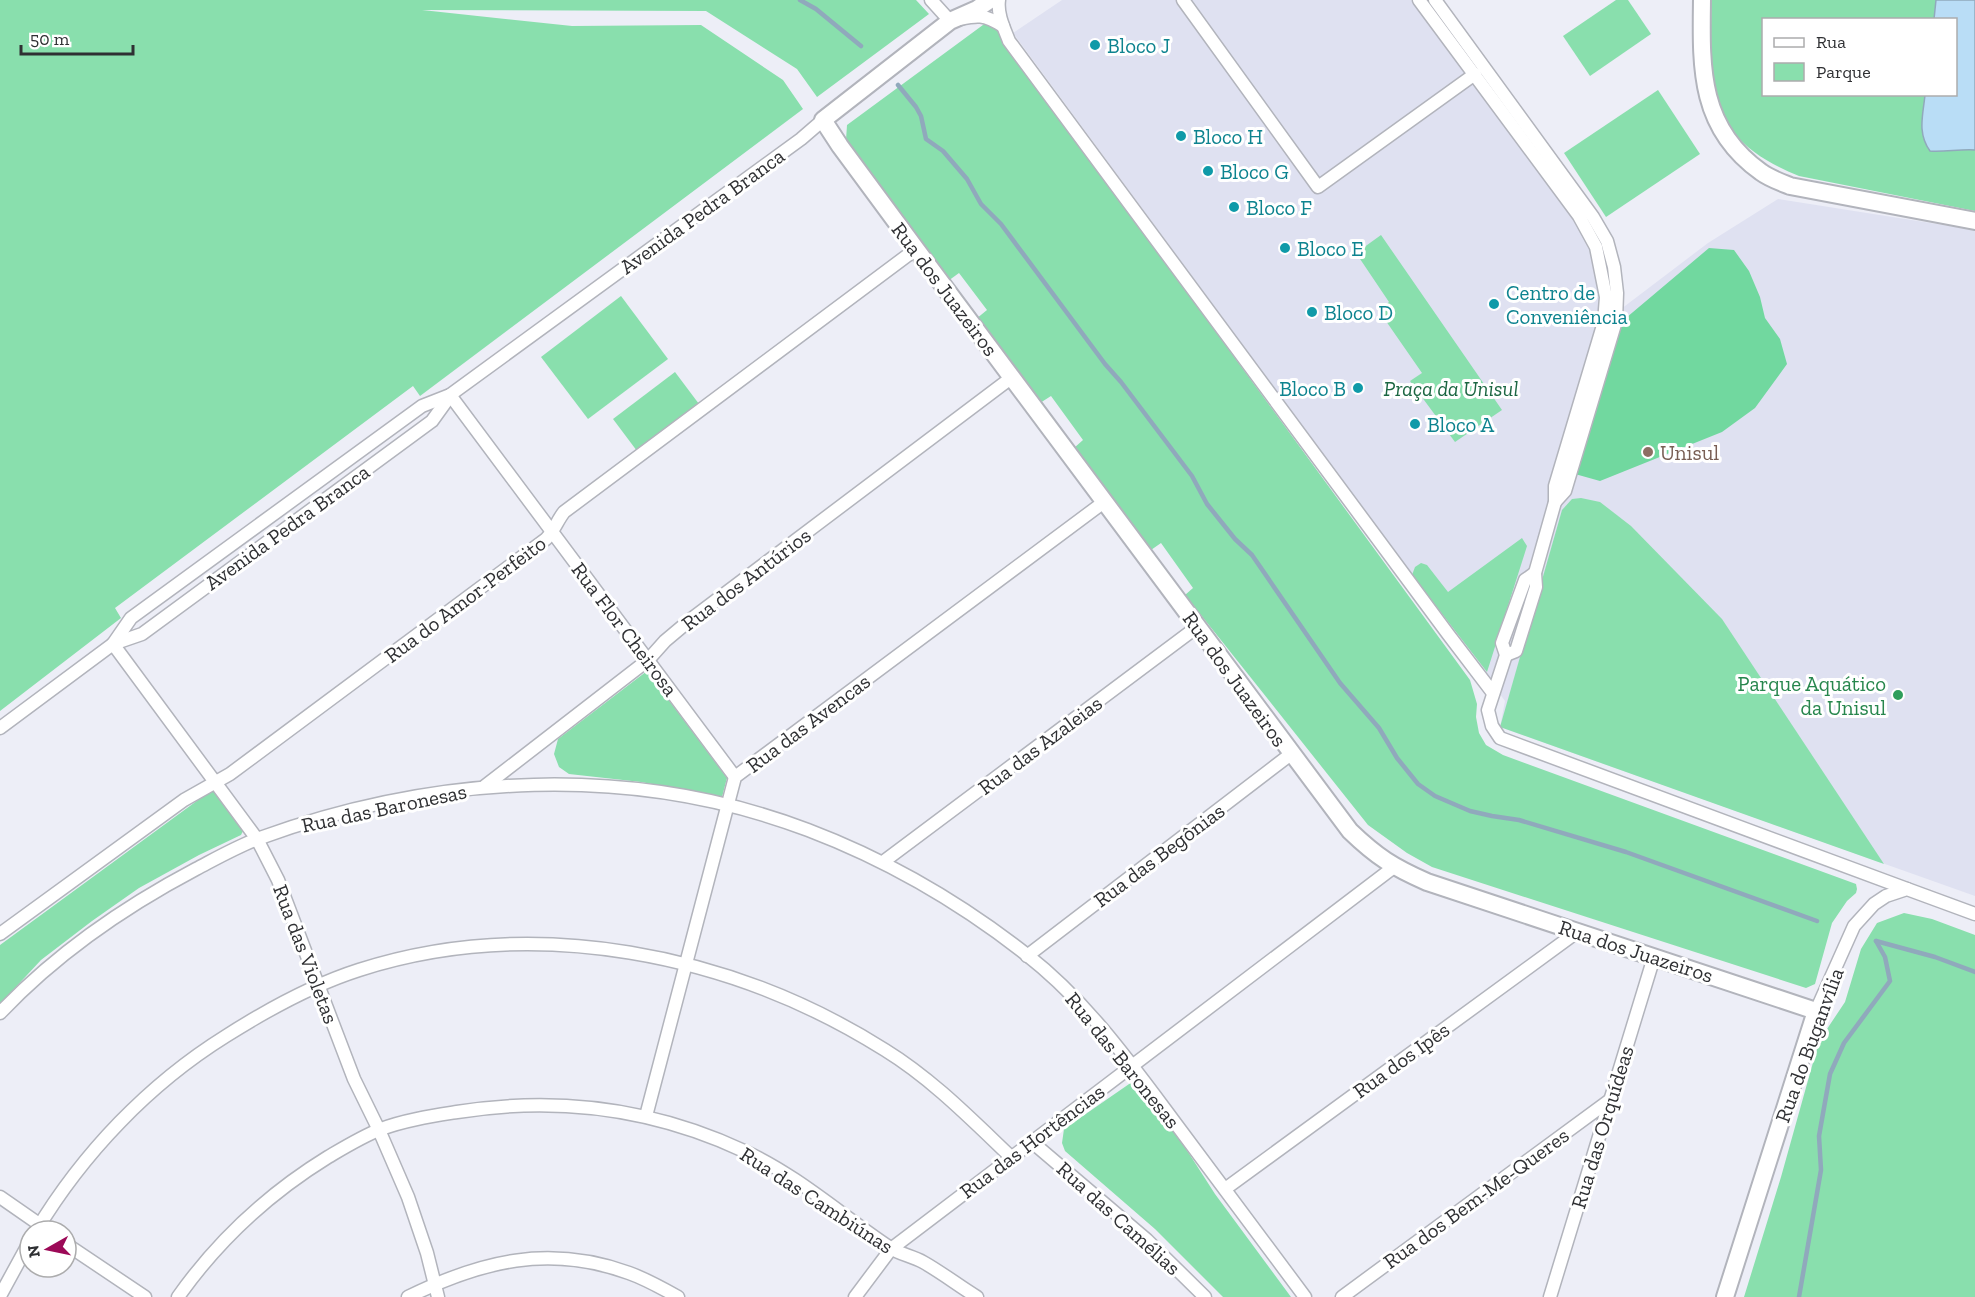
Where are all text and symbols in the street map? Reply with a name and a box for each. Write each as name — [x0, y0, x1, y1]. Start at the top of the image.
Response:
scale bar — [21, 18, 134, 56]
legend — [1762, 18, 1957, 96]
text: 50 m — [30, 28, 70, 50]
text: Rua — [1816, 31, 1846, 53]
place label: Bloco J — [1107, 33, 1170, 58]
marker: Bloco J — [1088, 38, 1102, 52]
text: Parque — [1816, 61, 1871, 83]
place label: Bloco H — [1193, 124, 1263, 149]
marker: Bloco H — [1174, 129, 1188, 143]
street label: Avenida Pedra Branca — [615, 143, 789, 279]
place label: Bloco G — [1220, 159, 1289, 184]
marker: Bloco G — [1201, 164, 1215, 178]
place label: Bloco F — [1246, 195, 1312, 220]
marker: Bloco F — [1227, 200, 1241, 214]
street label: Rua dos Juazeiros — [887, 217, 1003, 361]
place label: Bloco E — [1297, 236, 1364, 261]
marker: Bloco E — [1278, 241, 1292, 255]
place label: Centro de Conveniência — [1506, 280, 1628, 329]
marker: Centro de Conveniência — [1487, 297, 1501, 311]
place label: Bloco D — [1324, 300, 1393, 325]
marker: Bloco D — [1305, 305, 1319, 319]
place label: Bloco B — [1279, 376, 1346, 401]
park label: Praça da Unisul — [1383, 376, 1519, 401]
marker: Bloco B — [1351, 381, 1365, 395]
place label: Bloco A — [1427, 412, 1495, 437]
marker: Bloco A — [1408, 417, 1422, 431]
place label: Unisul — [1660, 440, 1719, 465]
marker: Unisul — [1641, 445, 1655, 459]
street label: Avenida Pedra Branca — [200, 459, 374, 595]
street label: Rua dos Antúrios — [677, 522, 815, 636]
street label: Rua do Amor-Perfeito — [379, 530, 551, 668]
street label: Rua Flor Cheirosa — [567, 557, 683, 701]
street label: Rua dos Juazeiros — [1178, 607, 1292, 751]
street label: Rua das Avencas — [741, 668, 875, 778]
place label: Parque Aquático da Unisul — [1737, 671, 1886, 720]
marker: Parque Aquático da Unisul — [1891, 688, 1905, 702]
street label: Rua das Azaleias — [973, 690, 1107, 800]
street label: Rua das Baronesas — [299, 778, 469, 838]
street label: Rua das Begônias — [1089, 798, 1229, 912]
street label: Rua das Violetas — [268, 881, 344, 1027]
street label: Rua dos Juazeiros — [1556, 914, 1716, 988]
street label: Rua do Buganvília — [1769, 964, 1849, 1126]
street label: Rua das Baronesas — [1060, 987, 1186, 1133]
street label: Rua dos Ipês — [1348, 1017, 1454, 1103]
street label: Rua das Orquídeas — [1565, 1043, 1639, 1211]
street label: Rua das Hortências — [955, 1078, 1109, 1204]
street label: Rua dos Bem-Me-Queres — [1378, 1122, 1574, 1274]
street label: Rua das Cambiúnas — [736, 1141, 898, 1259]
street label: Rua das Camélias — [1052, 1156, 1186, 1280]
north arrow — [18, 1219, 78, 1279]
text: N — [23, 1244, 44, 1259]

